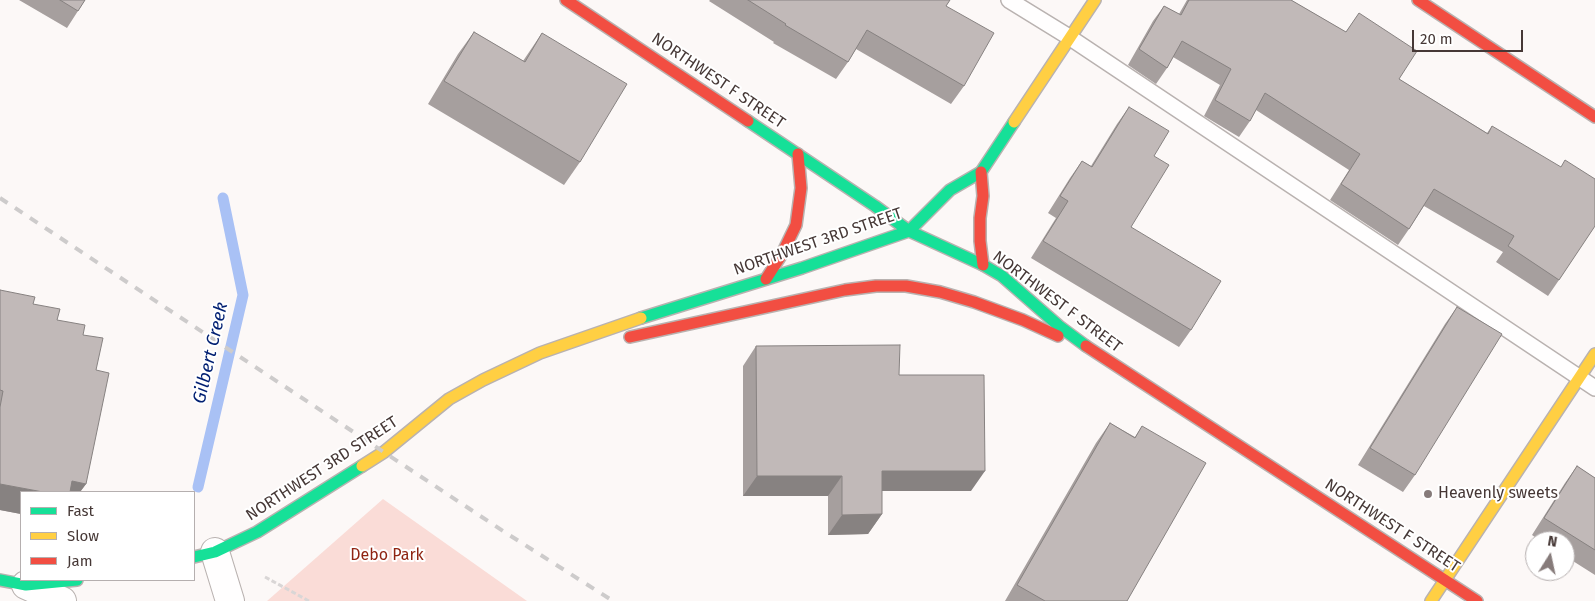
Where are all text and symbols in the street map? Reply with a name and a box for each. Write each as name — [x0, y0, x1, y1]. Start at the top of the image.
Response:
scale bar — [1415, 20, 1526, 52]
street label: NORTHWEST F STREET — [648, 29, 788, 133]
text: 20 m — [1420, 30, 1453, 48]
street label: NORTHWEST 3RD STREET — [731, 204, 905, 280]
street label: NORTHWEST F STREET — [989, 247, 1125, 357]
water label: Gilbert Creek — [189, 300, 233, 406]
street label: NORTHWEST 3RD STREET — [243, 413, 401, 525]
street label: NORTHWEST F STREET — [1321, 475, 1463, 577]
place label: Heavenly sweets — [1438, 484, 1558, 504]
marker: Heavenly sweets — [1422, 488, 1434, 500]
legend — [20, 491, 195, 581]
text: Fast — [67, 502, 94, 520]
text: Slow — [67, 527, 99, 545]
north arrow — [1525, 531, 1575, 581]
text: N — [1546, 533, 1559, 551]
park label: Debo Park — [350, 546, 424, 566]
text: Jam — [67, 552, 93, 570]

